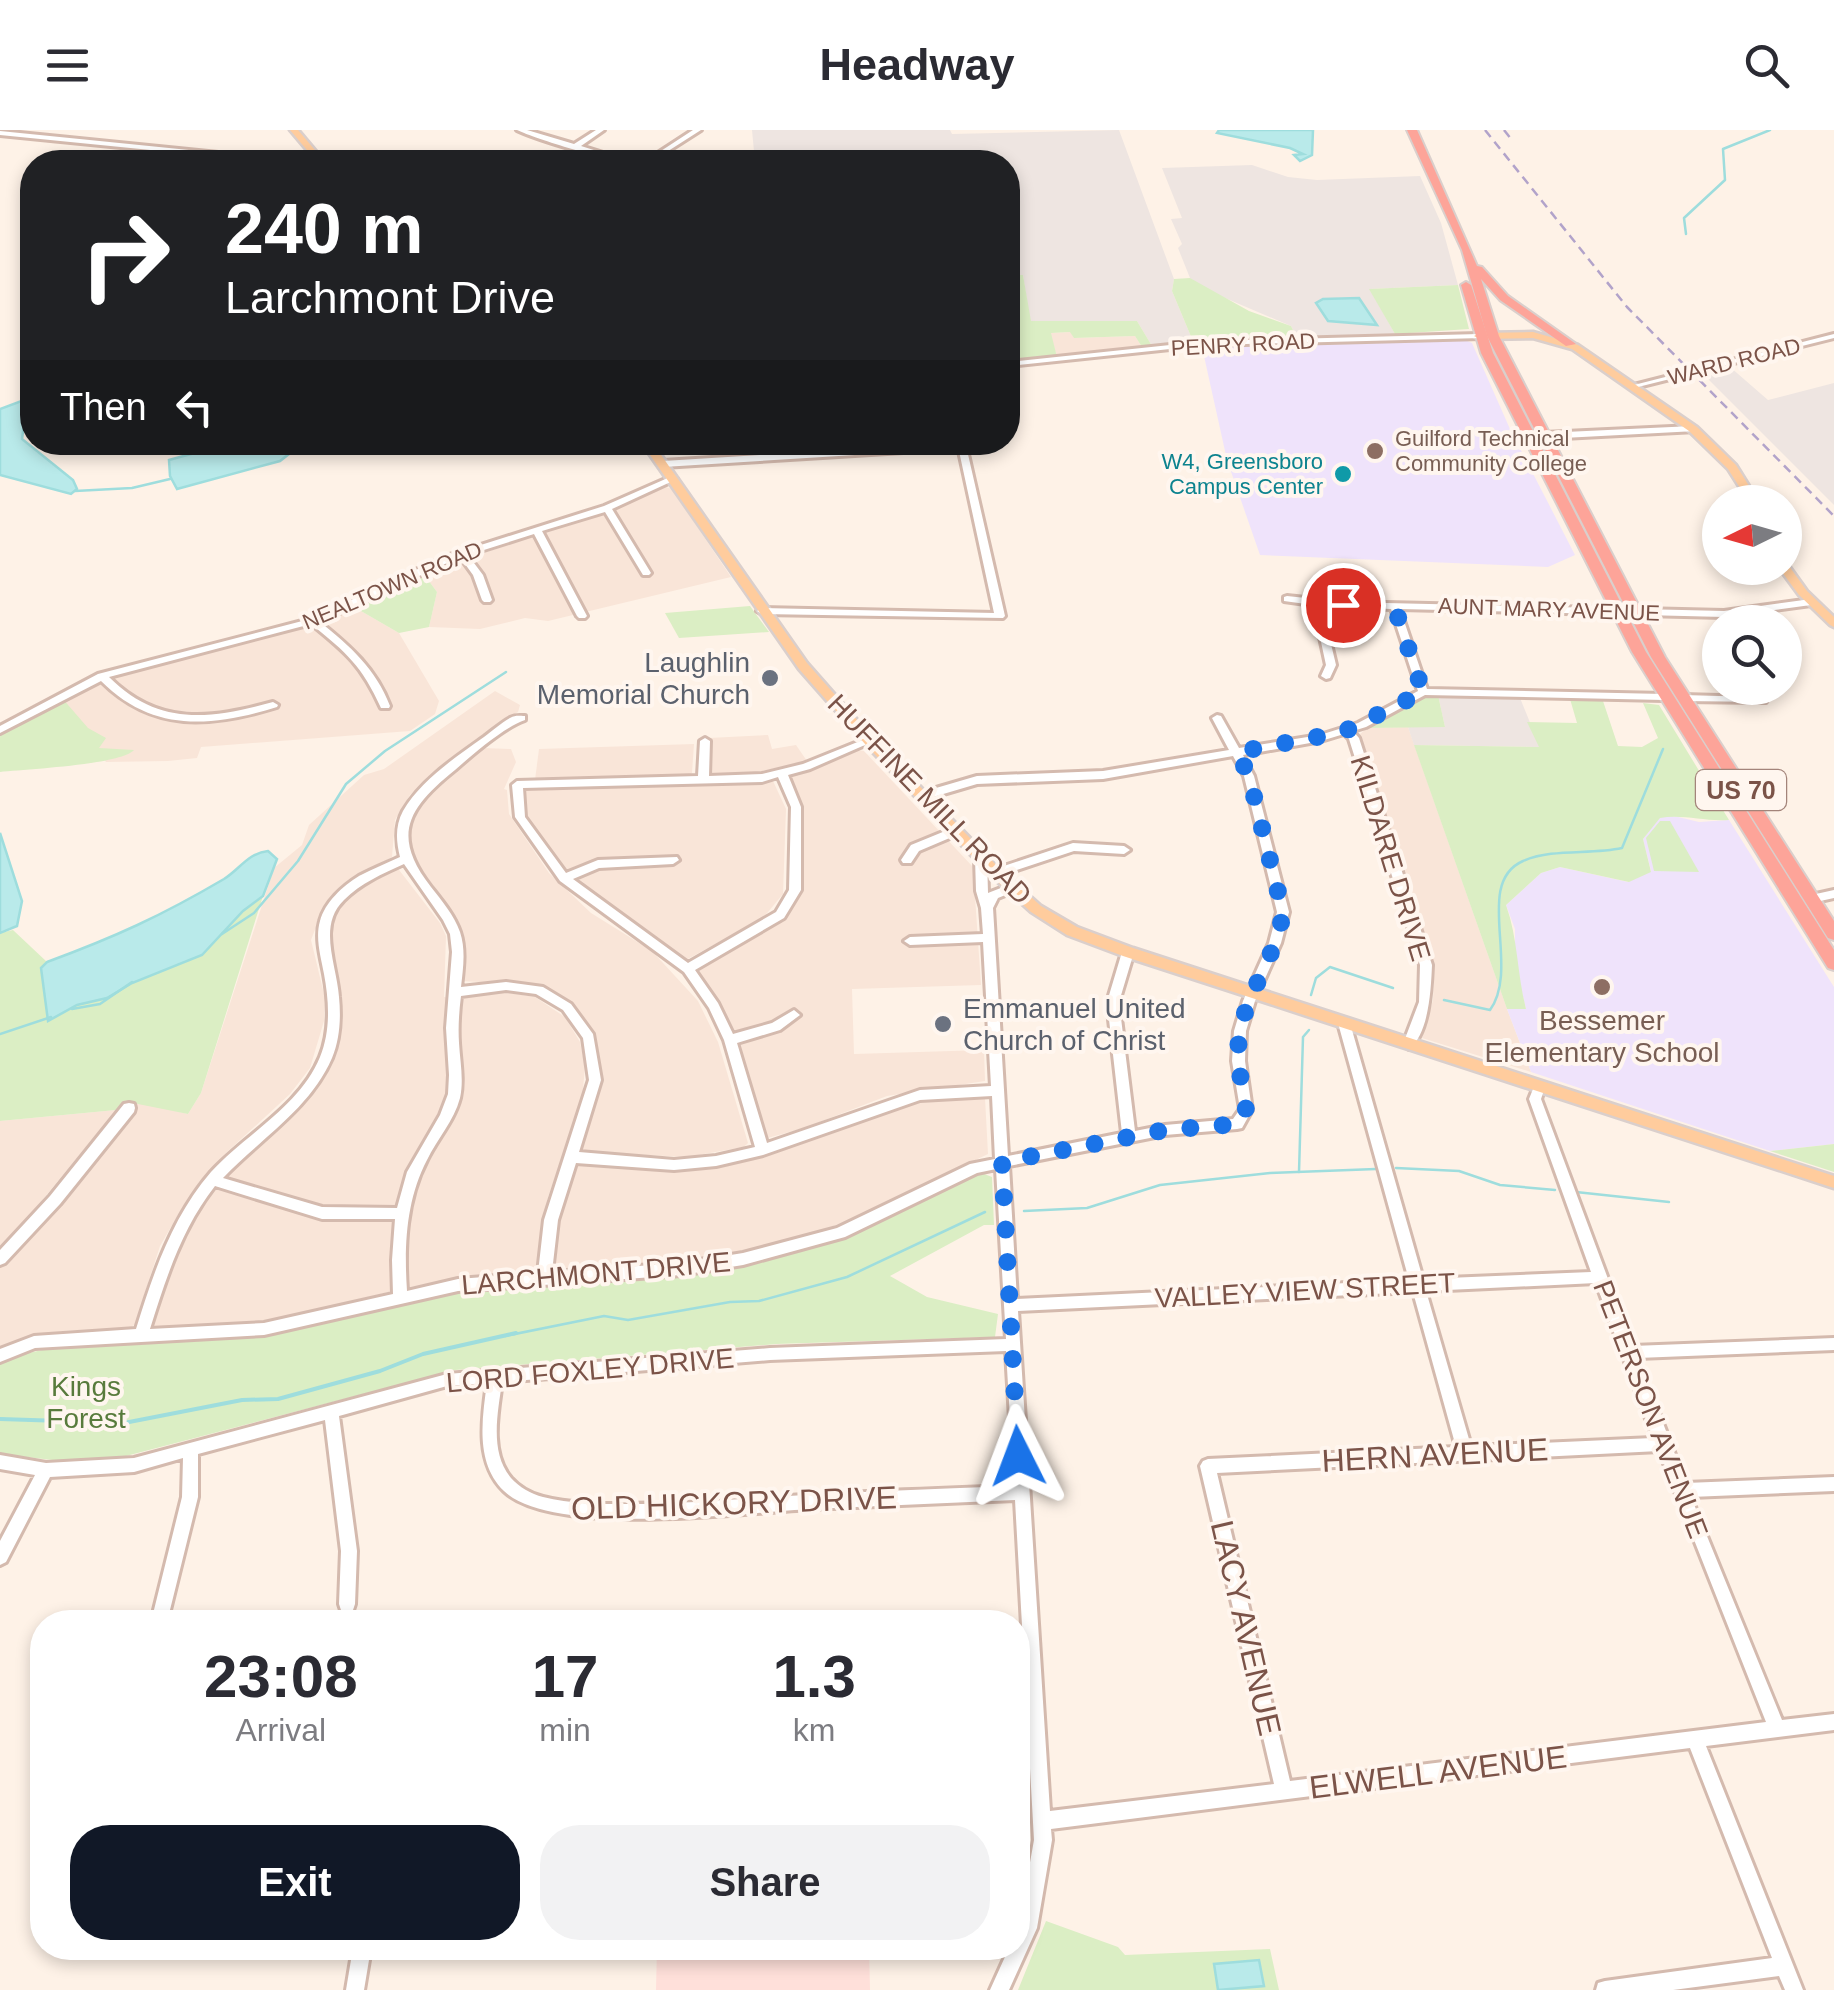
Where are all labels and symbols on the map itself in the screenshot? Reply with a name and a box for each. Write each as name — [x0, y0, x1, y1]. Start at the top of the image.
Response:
street label: PENRY ROAD — [1170, 328, 1316, 361]
street label: WARD ROAD — [1665, 333, 1803, 390]
place label: Guilford Technical Community College — [1395, 426, 1587, 476]
marker: Guilford Technical Community College — [1364, 440, 1386, 462]
place label: W4, Greensboro Campus Center — [1162, 449, 1323, 499]
marker: W4, Greensboro Campus Center — [1332, 463, 1354, 485]
north arrow — [1702, 485, 1802, 585]
street label: NEALTOWN ROAD — [299, 536, 486, 635]
pin — [1301, 563, 1386, 648]
street label: AUNT MARY AVENUE — [1438, 593, 1660, 626]
place label: Laughlin Memorial Church — [537, 647, 750, 710]
marker: Laughlin Memorial Church — [759, 667, 781, 689]
street label: HUFFINE MILL ROAD — [822, 688, 1038, 910]
street label: KILDARE DRIVE — [1345, 752, 1437, 965]
road number: US 70 — [1696, 770, 1786, 810]
marker: Bessemer Elementary School — [1591, 976, 1613, 998]
place label: Emmanuel United Church of Christ — [963, 993, 1186, 1056]
place label: Bessemer Elementary School — [1484, 1005, 1720, 1068]
marker: Emmanuel United Church of Christ — [932, 1013, 954, 1035]
street label: LARCHMONT DRIVE — [460, 1246, 732, 1301]
street label: VALLEY VIEW STREET — [1154, 1267, 1456, 1314]
street label: PETERSON AVENUE — [1587, 1276, 1714, 1542]
street label: LORD FOXLEY DRIVE — [445, 1342, 735, 1399]
park label: Kings Forest — [46, 1371, 126, 1434]
position arrow — [966, 1404, 1070, 1508]
street label: HERN AVENUE — [1321, 1431, 1549, 1479]
street label: OLD HICKORY DRIVE — [570, 1479, 898, 1527]
street label: LACY AVENUE — [1204, 1517, 1288, 1739]
street label: ELWELL AVENUE — [1307, 1738, 1569, 1806]

